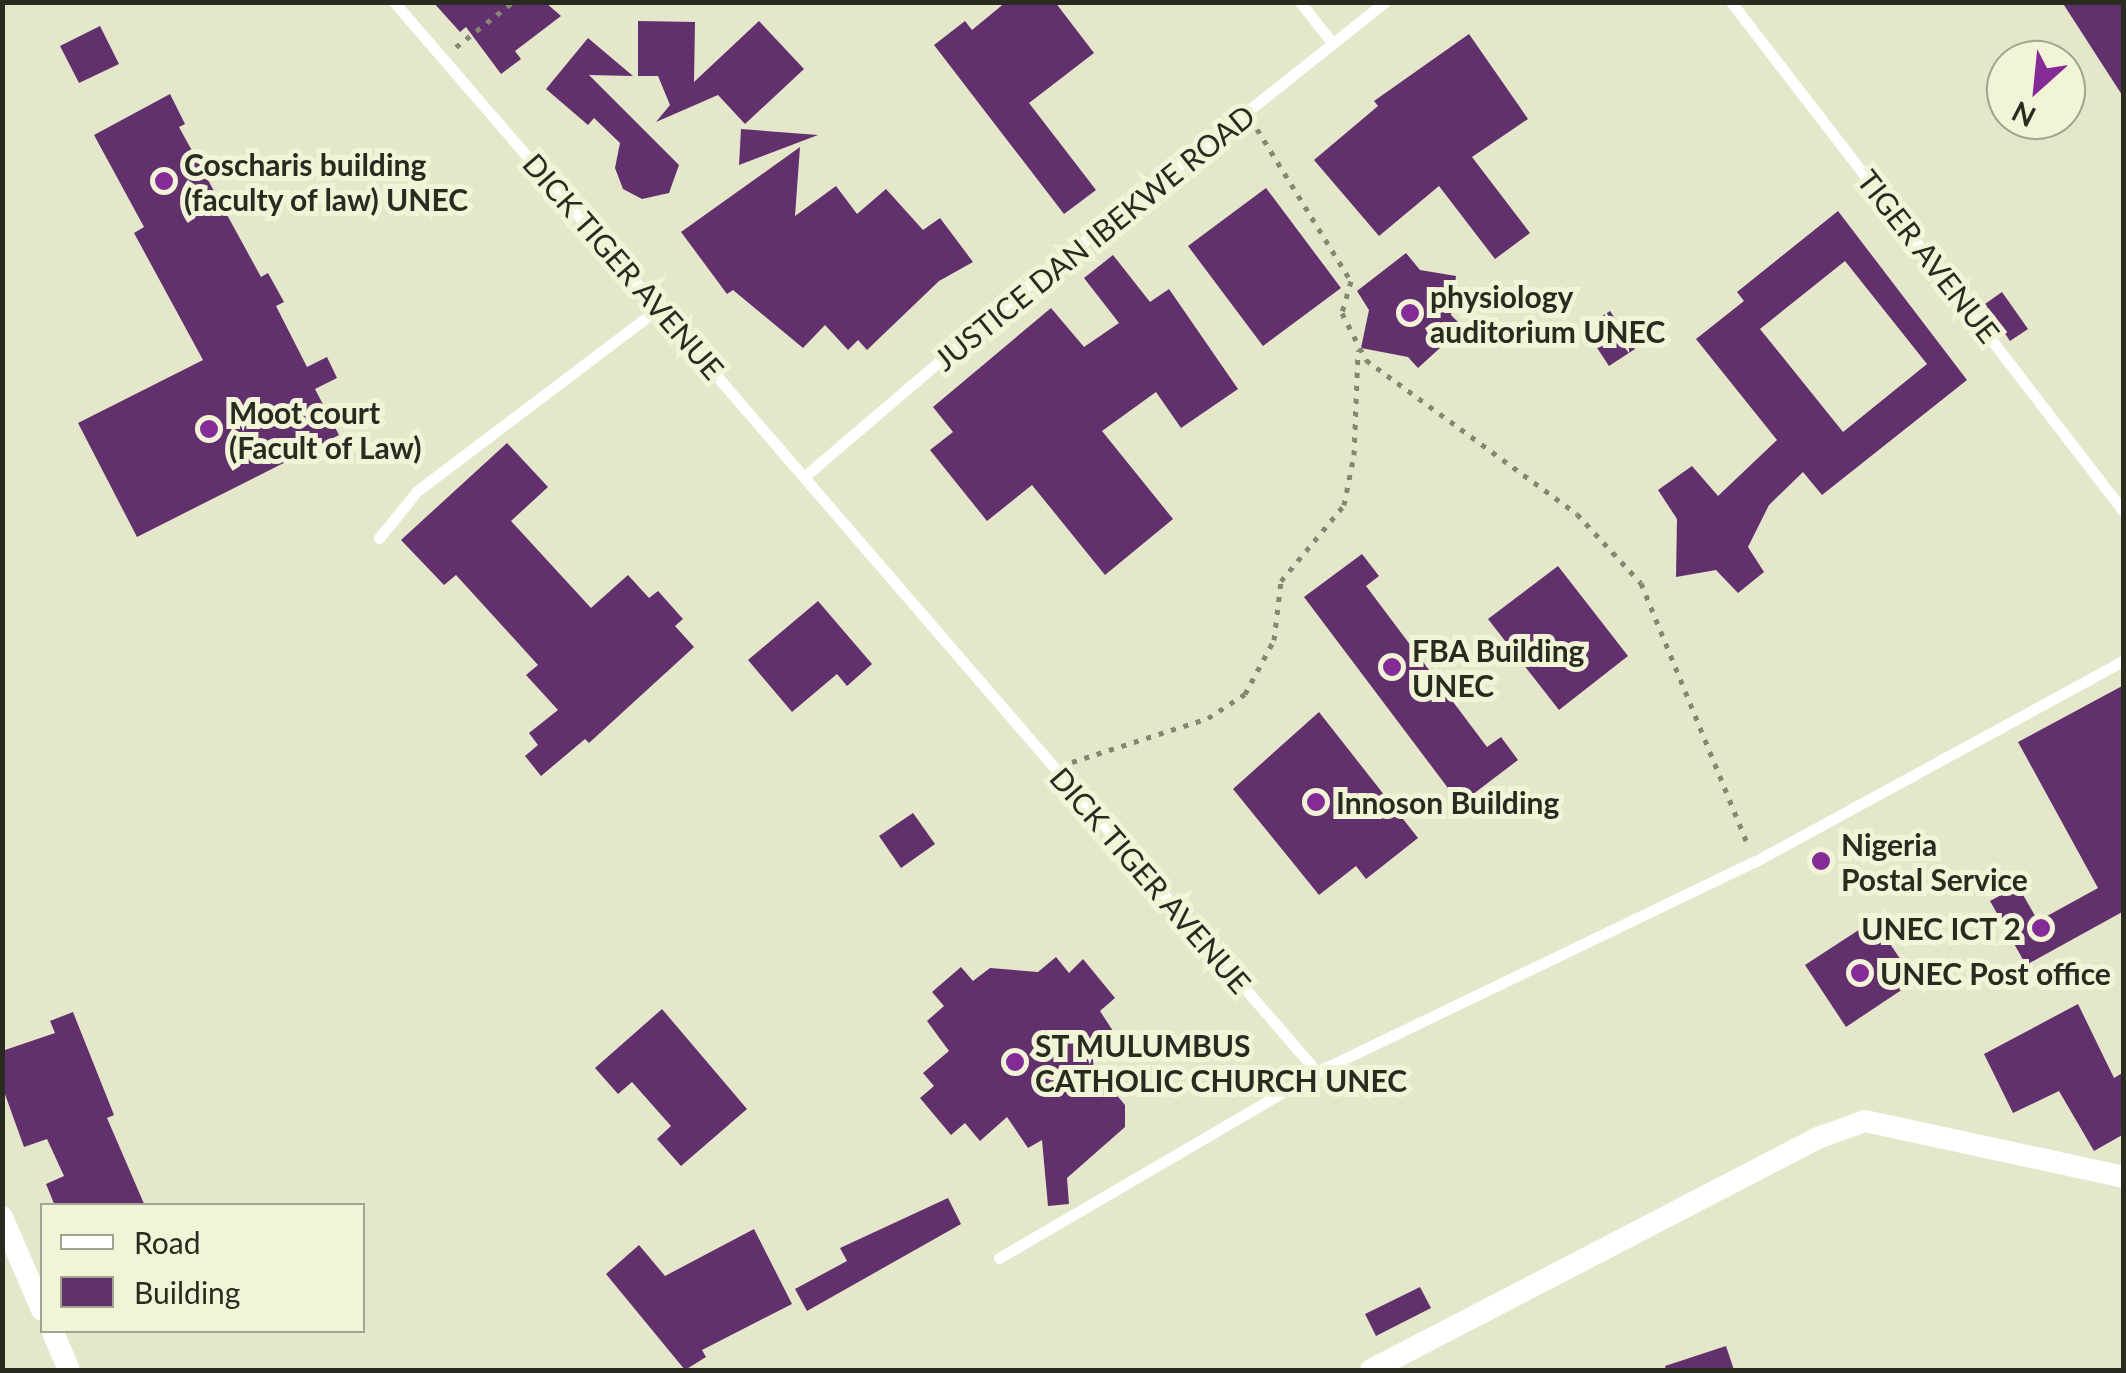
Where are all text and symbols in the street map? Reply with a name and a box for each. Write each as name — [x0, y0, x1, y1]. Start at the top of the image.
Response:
north arrow — [1986, 40, 2086, 140]
text: N — [2006, 95, 2041, 135]
street label: JUSTICE DAN IBEKWE ROAD — [927, 97, 1261, 377]
street label: DICK TIGER AVENUE — [516, 145, 732, 387]
place label: Coscharis building (faculty of law) UNEC — [184, 146, 469, 216]
street label: TIGER AVENUE — [1850, 162, 2008, 350]
marker: Coscharis building (faculty of law) UNEC — [153, 170, 175, 192]
place label: physiology auditorium UNEC — [1430, 278, 1665, 348]
marker: physiology auditorium UNEC — [1399, 302, 1421, 324]
place label: Moot court (Facult of Law) — [229, 394, 422, 464]
marker: Moot court (Facult of Law) — [198, 418, 220, 440]
place label: FBA Building UNEC — [1412, 632, 1585, 702]
marker: FBA Building UNEC — [1381, 656, 1403, 678]
street label: DICK TIGER AVENUE — [1043, 759, 1259, 1001]
place label: Innoson Building — [1336, 784, 1559, 820]
marker: Innoson Building — [1305, 791, 1327, 813]
place label: Nigeria Postal Service — [1841, 826, 2028, 896]
marker: Nigeria Postal Service — [1810, 850, 1832, 872]
place label: UNEC ICT 2 — [1860, 910, 2021, 946]
marker: UNEC ICT 2 — [2030, 917, 2052, 939]
place label: UNEC Post office — [1880, 955, 2111, 991]
marker: UNEC Post office — [1849, 962, 1871, 984]
place label: ST MULUMBUS CATHOLIC CHURCH UNEC — [1035, 1027, 1407, 1098]
marker: ST MULUMBUS CATHOLIC CHURCH UNEC — [1004, 1051, 1026, 1073]
legend — [40, 1203, 365, 1333]
text: Road — [134, 1224, 201, 1260]
text: Building — [134, 1274, 240, 1310]

